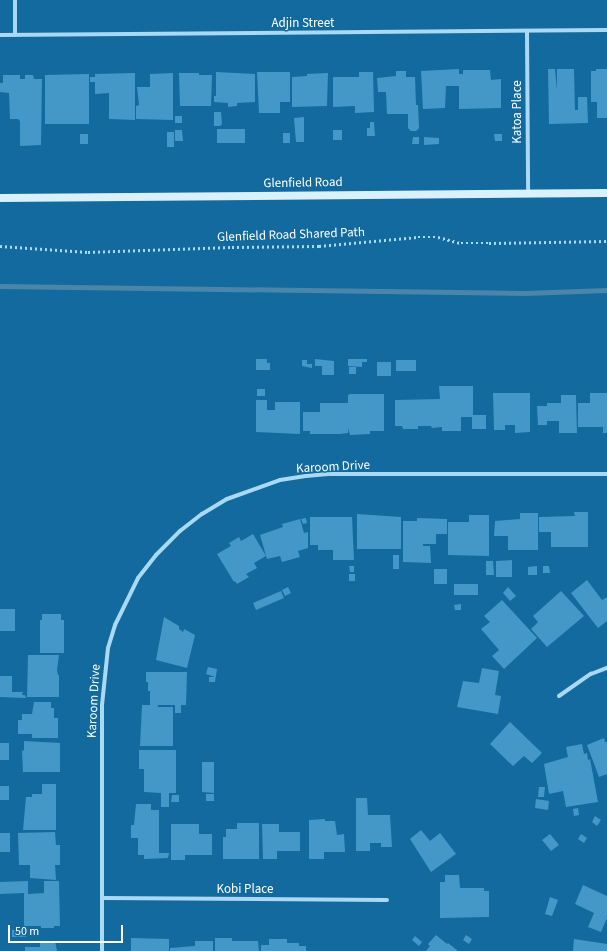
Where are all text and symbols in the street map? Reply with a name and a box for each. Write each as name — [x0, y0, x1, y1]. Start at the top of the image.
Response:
street label: Adjin Street — [272, 15, 334, 31]
street label: Katoa Place — [509, 80, 525, 144]
street label: Glenfield Road — [263, 175, 343, 191]
street label: Glenfield Road Shared Path — [217, 225, 365, 245]
street label: Karoom Drive — [296, 457, 370, 477]
street label: Karoom Drive — [84, 664, 104, 738]
street label: Kobi Place — [217, 881, 273, 897]
scale bar — [10, 917, 125, 943]
text: 50 m — [15, 923, 39, 940]

